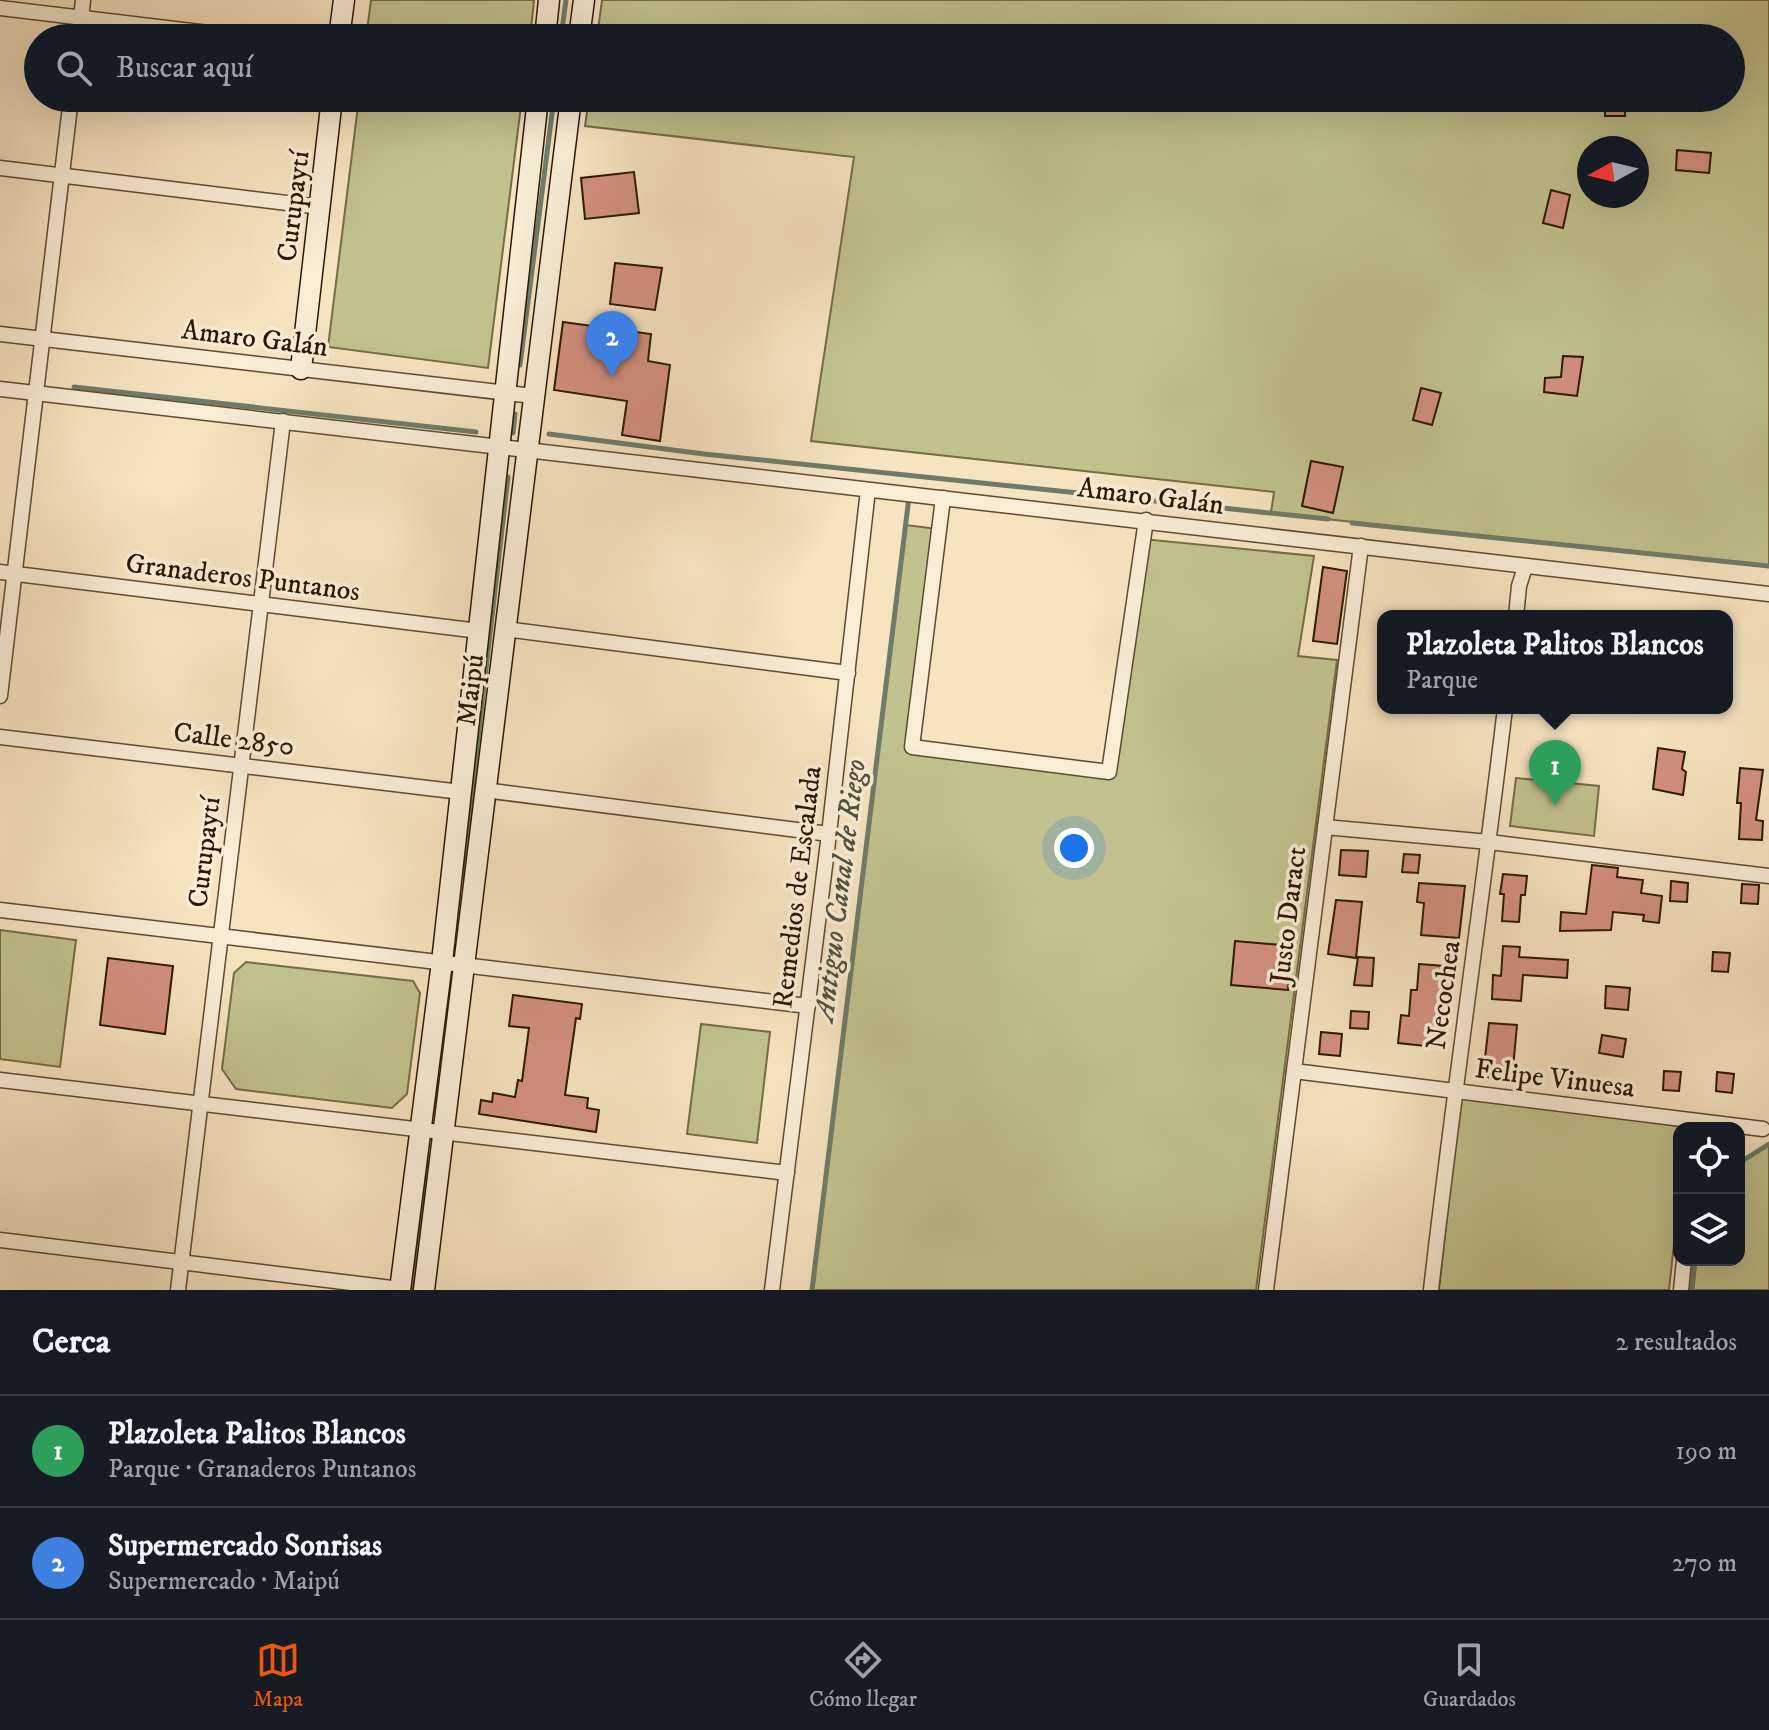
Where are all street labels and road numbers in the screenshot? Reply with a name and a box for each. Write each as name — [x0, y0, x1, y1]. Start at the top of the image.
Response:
street label: Curupaytí — [269, 147, 318, 264]
street label: Amaro Galán — [180, 312, 330, 365]
street label: Amaro Galán — [1076, 470, 1226, 523]
street label: Granaderos Puntanos — [124, 546, 362, 609]
street label: Maipú — [449, 652, 492, 728]
street label: Calle 2850 — [171, 715, 296, 764]
street label: Remedios de Escalada — [765, 764, 830, 1010]
street label: Curupaytí — [180, 793, 229, 910]
street label: Justo Daract — [1262, 844, 1314, 989]
street label: Necochea — [1419, 938, 1468, 1052]
street label: Felipe Vinuesa — [1473, 1051, 1637, 1106]

